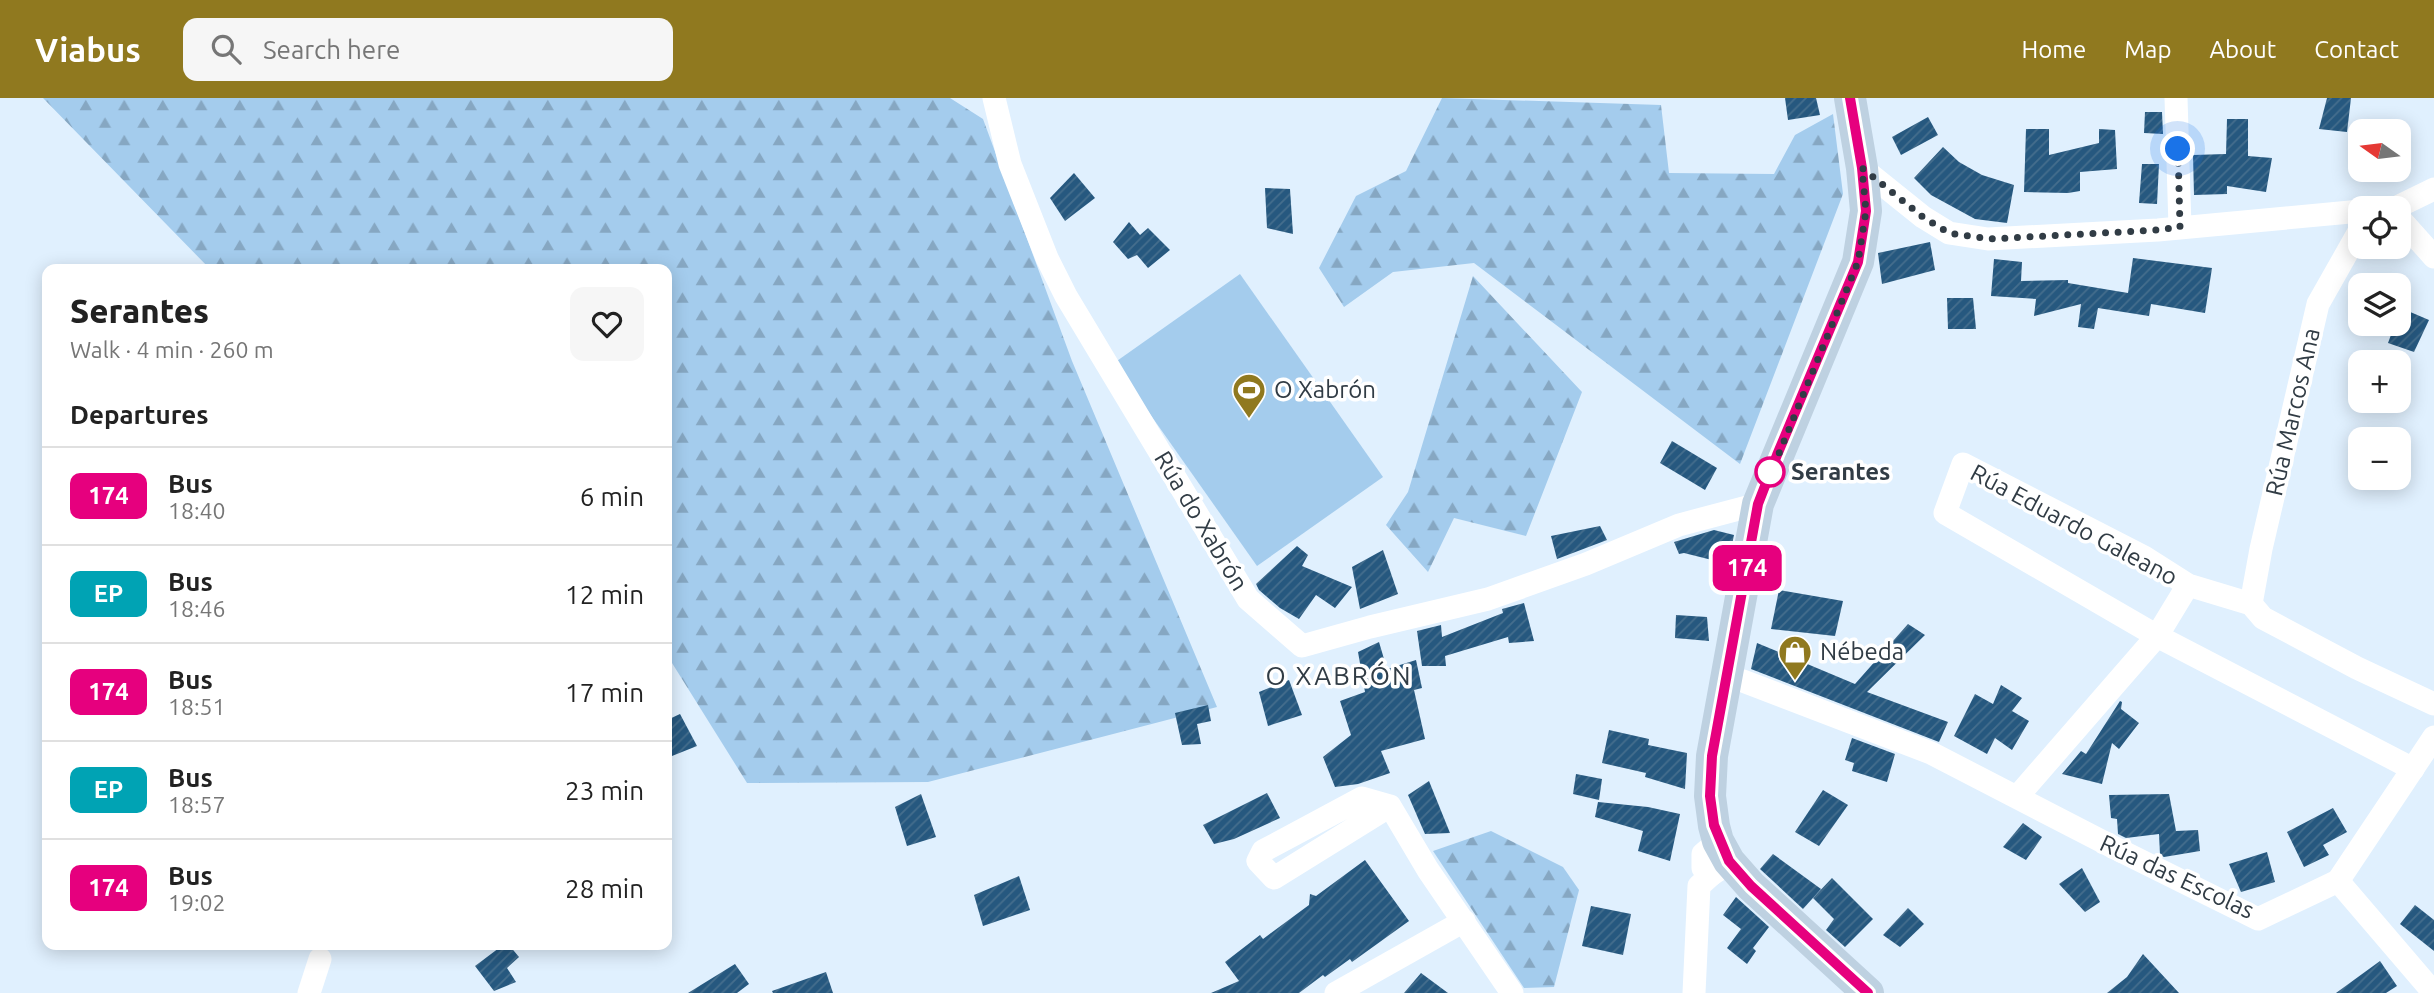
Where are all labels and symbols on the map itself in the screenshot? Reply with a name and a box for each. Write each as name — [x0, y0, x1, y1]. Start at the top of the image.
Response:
north arrow — [2348, 119, 2412, 182]
your location — [2160, 131, 2195, 166]
street label: Rúa Marcos Ana — [2260, 325, 2325, 498]
sports icon: O Xabrón — [1230, 371, 1268, 420]
place label: O Xabrón — [1274, 376, 1376, 403]
street label: Rúa do Xabrón — [1149, 446, 1254, 595]
marker: Serantes — [1755, 457, 1785, 487]
place label: Serantes — [1791, 458, 1890, 485]
street label: Rúa Eduardo Galeano — [1966, 459, 2182, 591]
line badge: 174 — [1707, 545, 1787, 591]
shop icon: Nébeda — [1776, 633, 1814, 682]
place label: Nébeda — [1820, 638, 1904, 665]
district label: O XABRÓN — [1265, 661, 1413, 690]
street label: Rúa das Escolas — [2096, 829, 2259, 924]

